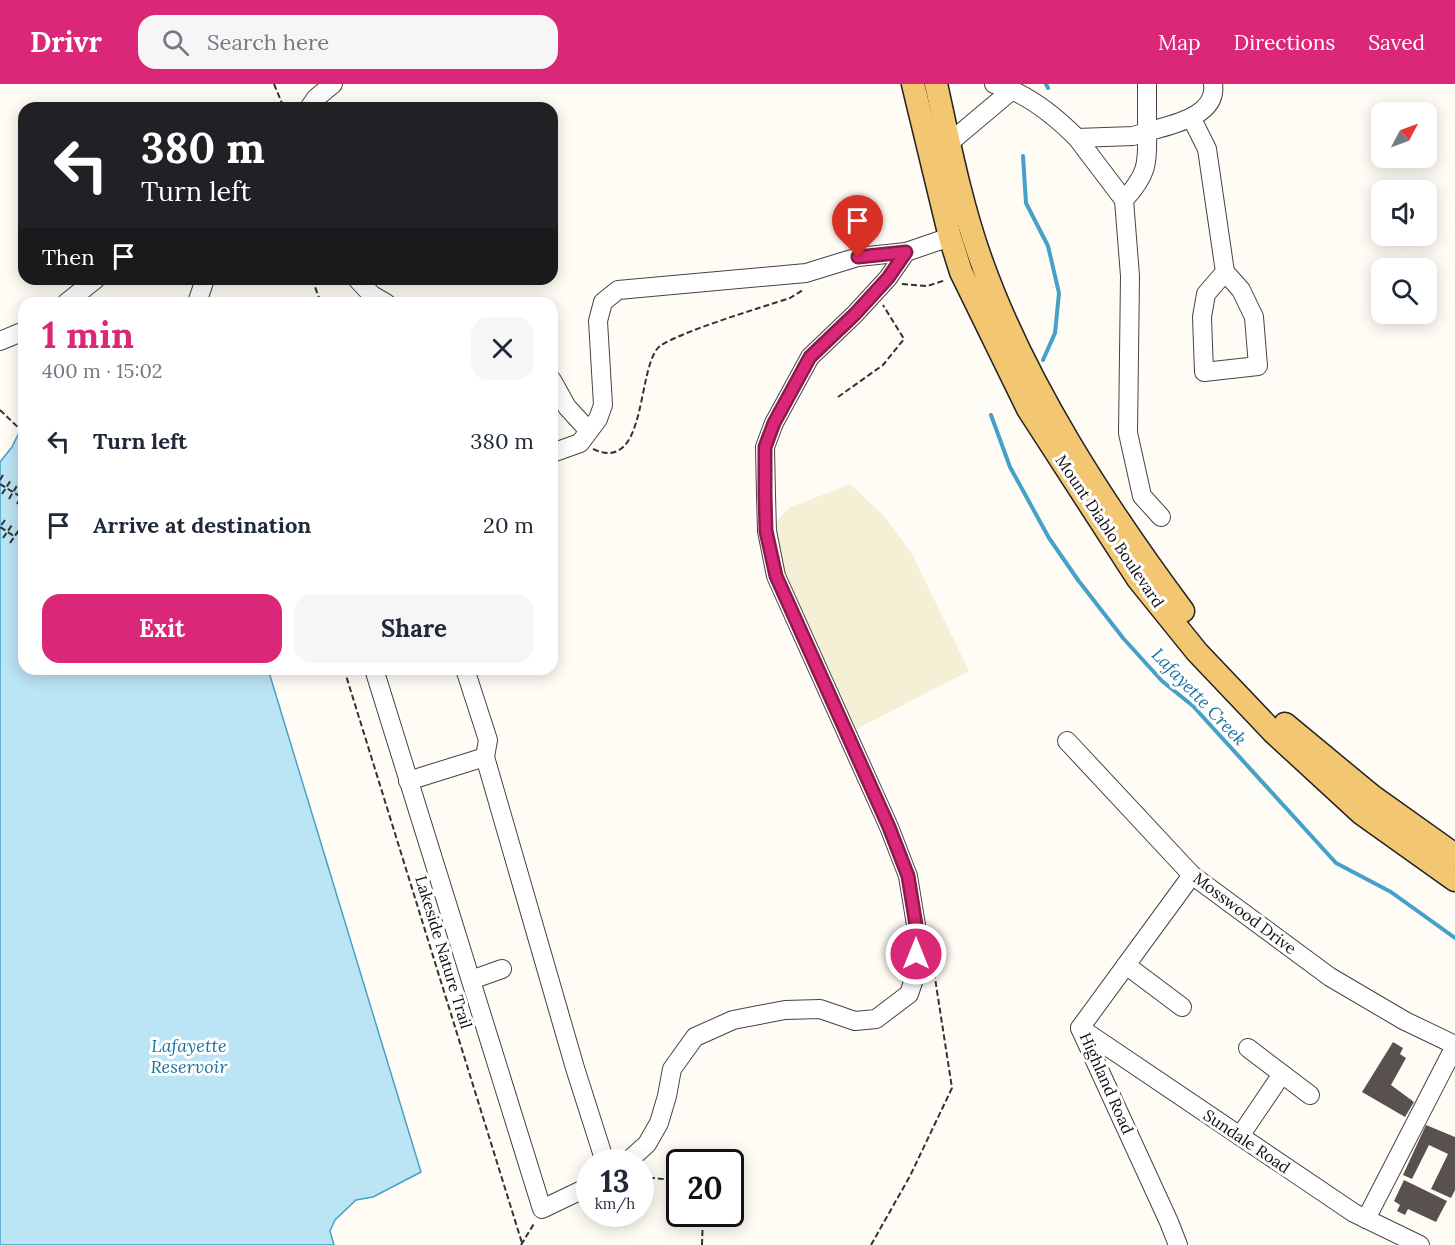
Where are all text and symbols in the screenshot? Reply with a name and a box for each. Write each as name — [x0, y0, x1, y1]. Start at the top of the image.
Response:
search box — [138, 15, 558, 69]
text: Drivr — [30, 24, 102, 60]
icon: search — [159, 26, 192, 59]
text: Search here — [207, 28, 329, 56]
text: Map — [1158, 29, 1201, 56]
text: Directions — [1234, 29, 1335, 56]
text: Saved — [1368, 29, 1425, 56]
north arrow — [1371, 102, 1437, 168]
map controls — [1371, 102, 1437, 324]
text: 380 m — [141, 121, 265, 175]
icon: left — [42, 126, 120, 204]
text: Turn left — [141, 174, 251, 208]
button: sound — [1371, 180, 1437, 246]
pin — [832, 195, 883, 257]
icon: arrive — [841, 204, 874, 237]
icon: arrive — [107, 240, 140, 273]
text: Then — [42, 243, 95, 271]
button: search — [1371, 258, 1437, 324]
text: 1 min — [42, 312, 134, 358]
button: close — [471, 317, 534, 380]
text: 400 m · 15:02 — [42, 358, 163, 383]
icon: left — [42, 425, 75, 458]
text: Turn left — [93, 427, 187, 455]
text: 380 m — [470, 427, 534, 455]
street label: Mount Diablo Boulevard — [1051, 451, 1169, 611]
icon: arrive — [42, 509, 75, 542]
text: Arrive at destination — [93, 511, 311, 539]
text: 20 m — [483, 511, 534, 539]
button: Exit — [42, 594, 282, 663]
button: Share — [294, 594, 534, 663]
water label: Lafayette Creek — [1147, 643, 1252, 750]
street label: Mosswood Drive — [1190, 868, 1301, 958]
street label: Lakeside Nature Trail — [411, 873, 477, 1031]
position arrow — [884, 922, 948, 986]
street label: Highland Road — [1076, 1029, 1138, 1137]
water label: Lafayette Reservoir — [150, 1034, 228, 1078]
street label: Sundale Road — [1200, 1105, 1295, 1178]
speed limit sign: 20 — [666, 1149, 744, 1227]
text: 13 — [601, 1162, 629, 1200]
text: km/h — [595, 1194, 635, 1213]

